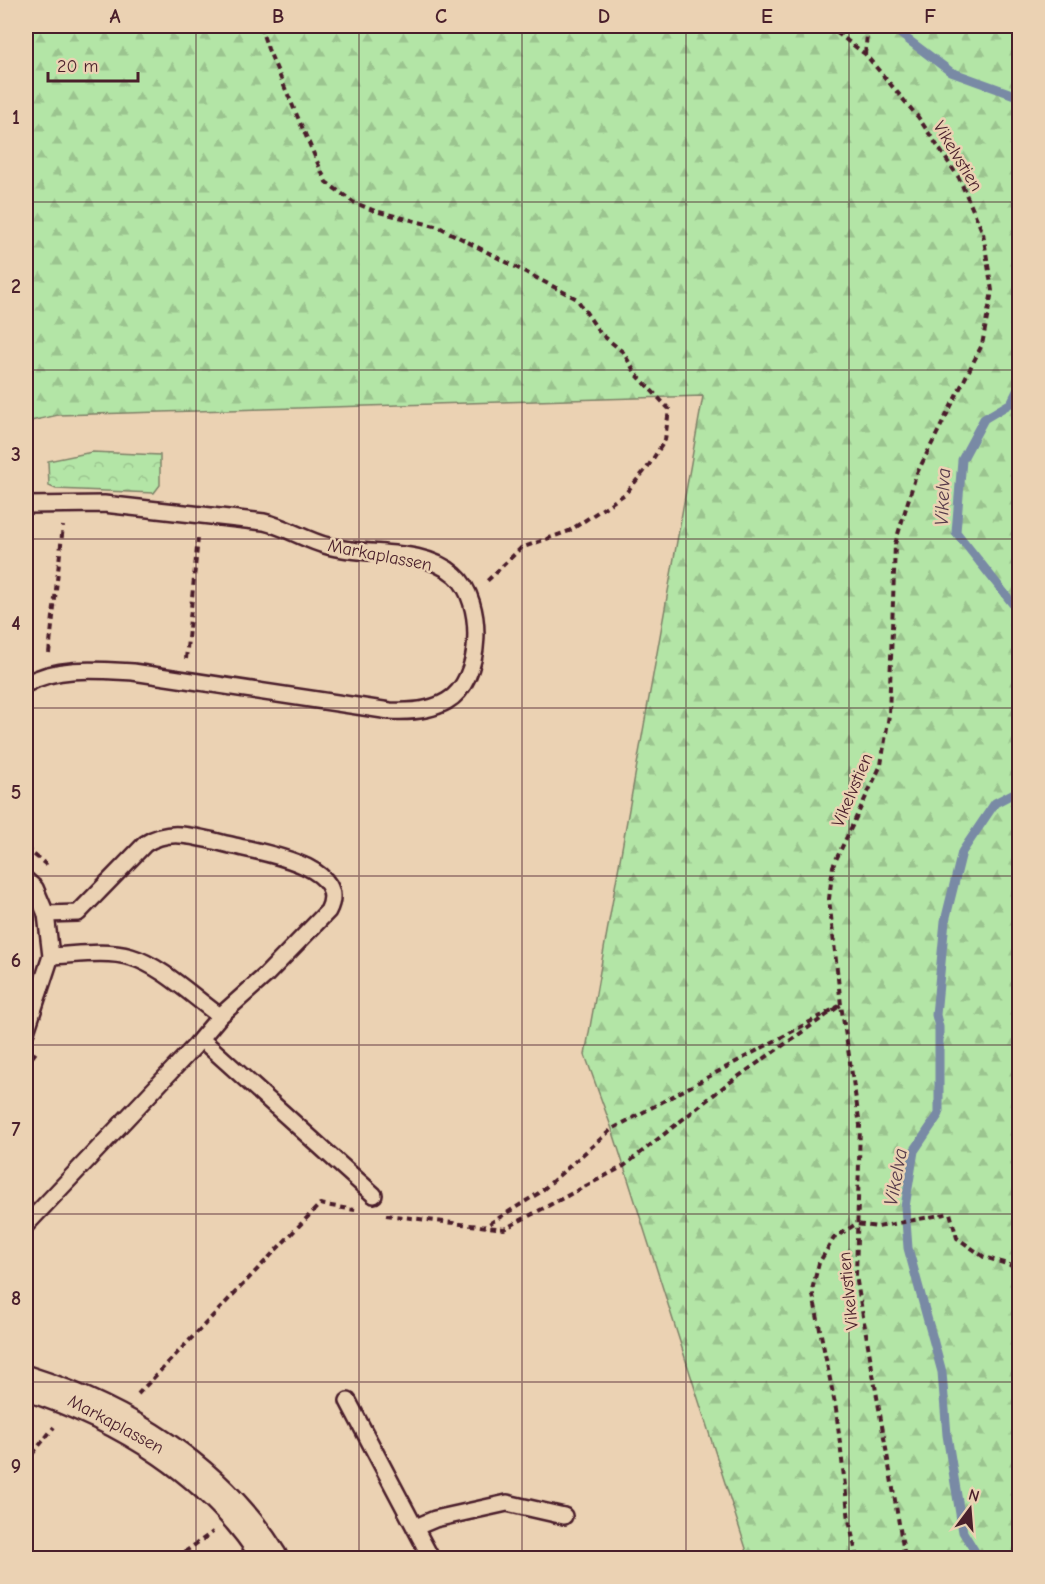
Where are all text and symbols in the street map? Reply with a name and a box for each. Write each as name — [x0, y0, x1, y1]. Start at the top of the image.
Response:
text: A — [109, 5, 121, 28]
text: B — [272, 5, 284, 28]
text: C — [435, 5, 447, 28]
text: D — [598, 5, 610, 28]
text: E — [761, 5, 773, 28]
text: F — [924, 5, 936, 28]
scale bar — [48, 45, 138, 83]
text: 20 m — [57, 56, 98, 77]
text: 1 — [12, 106, 20, 129]
street label: Vikelvstien — [928, 117, 987, 195]
text: 2 — [11, 275, 21, 298]
text: 3 — [11, 443, 21, 466]
water label: Vikelva — [930, 468, 955, 526]
street label: Markaplassen — [326, 535, 434, 576]
text: 4 — [11, 612, 21, 635]
street label: Vikelvstien — [828, 750, 877, 830]
text: 5 — [11, 781, 21, 804]
text: 6 — [11, 949, 21, 972]
text: 7 — [12, 1118, 21, 1141]
water label: Vikelva — [879, 1147, 912, 1208]
street label: Vikelvstien — [834, 1251, 863, 1331]
text: 8 — [11, 1287, 21, 1310]
street label: Markaplassen — [64, 1390, 167, 1459]
text: 9 — [11, 1455, 21, 1478]
north arrow — [940, 1479, 1000, 1539]
text: N — [966, 1485, 981, 1506]

